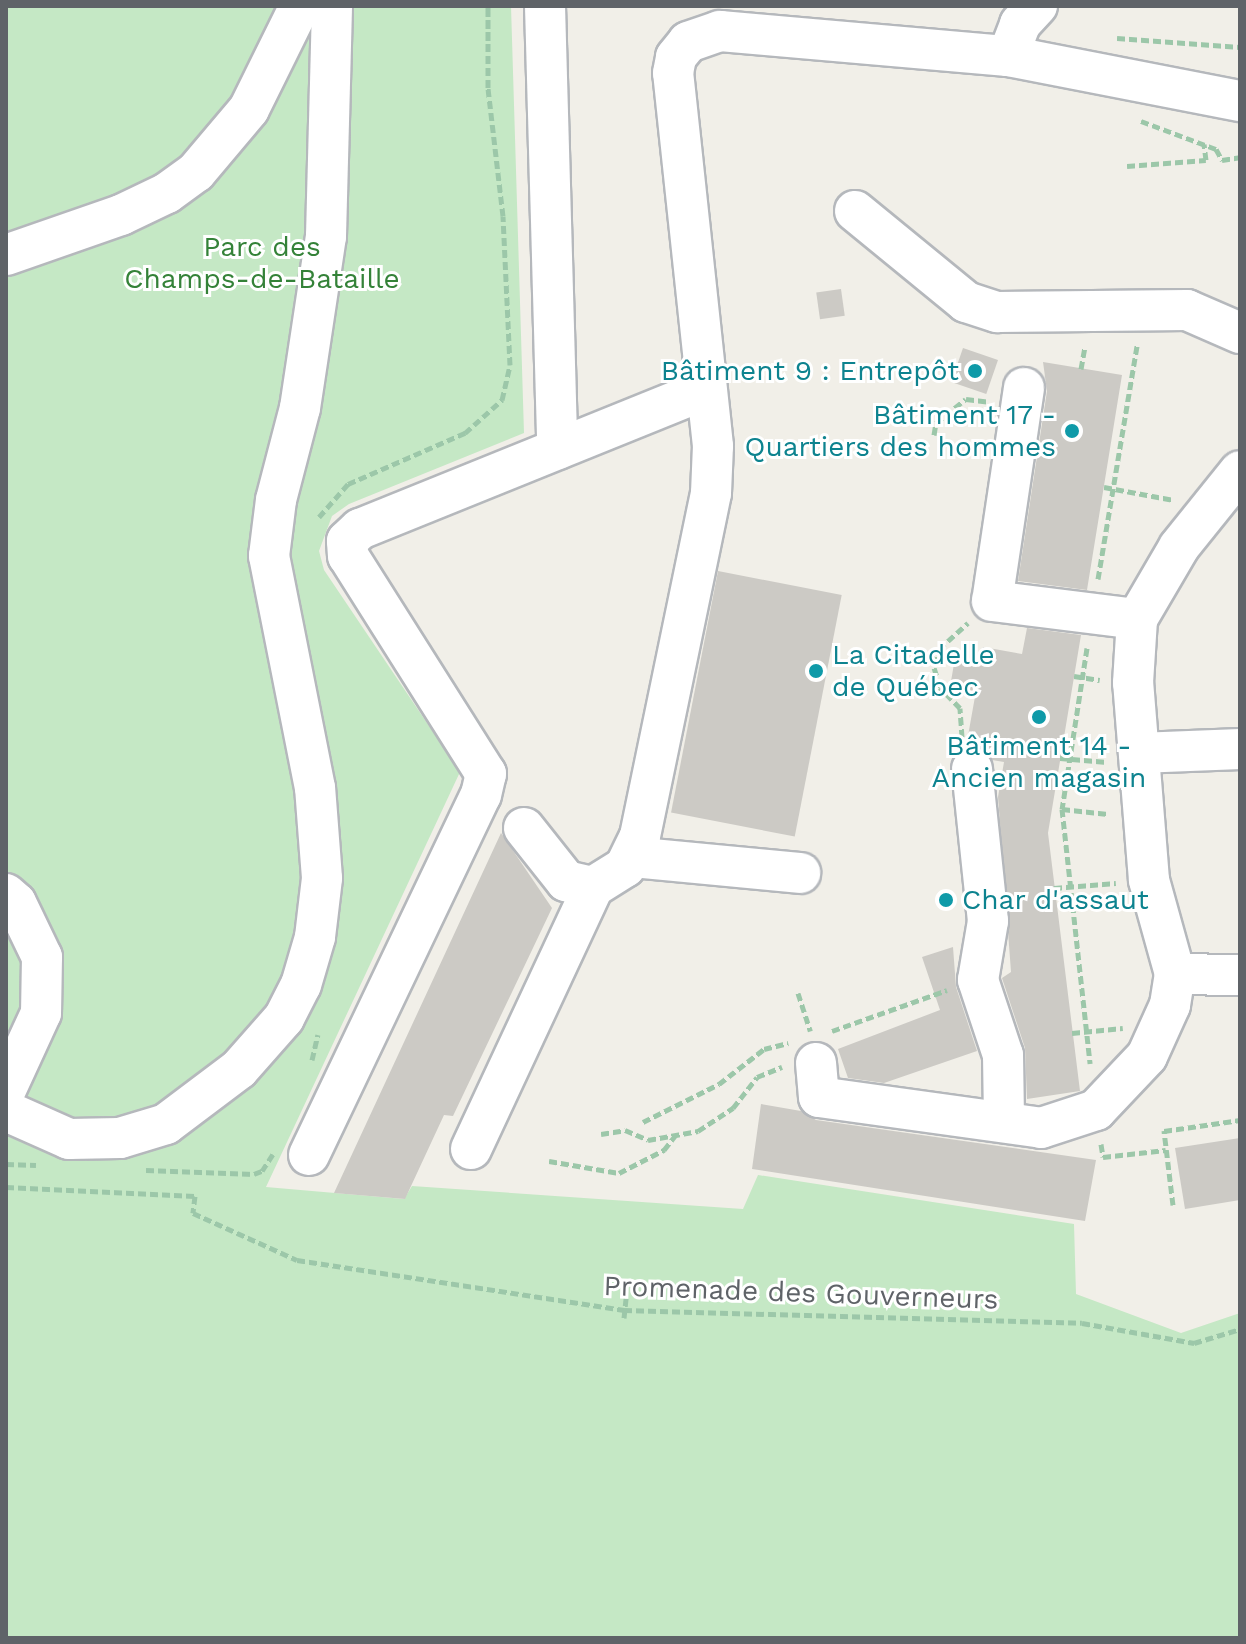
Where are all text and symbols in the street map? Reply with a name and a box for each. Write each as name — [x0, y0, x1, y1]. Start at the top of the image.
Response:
park label: Parc des Champs-de-Bataille — [124, 230, 400, 296]
place label: Bâtiment 9 : Entrepôt — [661, 354, 959, 388]
marker: Bâtiment 9 : Entrepôt — [966, 362, 984, 380]
place label: Bâtiment 17 - Quartiers des hommes — [744, 398, 1056, 464]
marker: Bâtiment 17 - Quartiers des hommes — [1063, 422, 1081, 440]
place label: La Citadelle de Québec — [832, 638, 995, 704]
marker: La Citadelle de Québec — [807, 662, 825, 680]
marker: Bâtiment 14 - Ancien magasin — [1030, 708, 1048, 726]
place label: Bâtiment 14 - Ancien magasin — [932, 729, 1146, 795]
place label: Char d'assaut — [962, 883, 1149, 917]
marker: Char d'assaut — [937, 891, 955, 909]
street label: Promenade des Gouverneurs — [603, 1269, 999, 1317]

